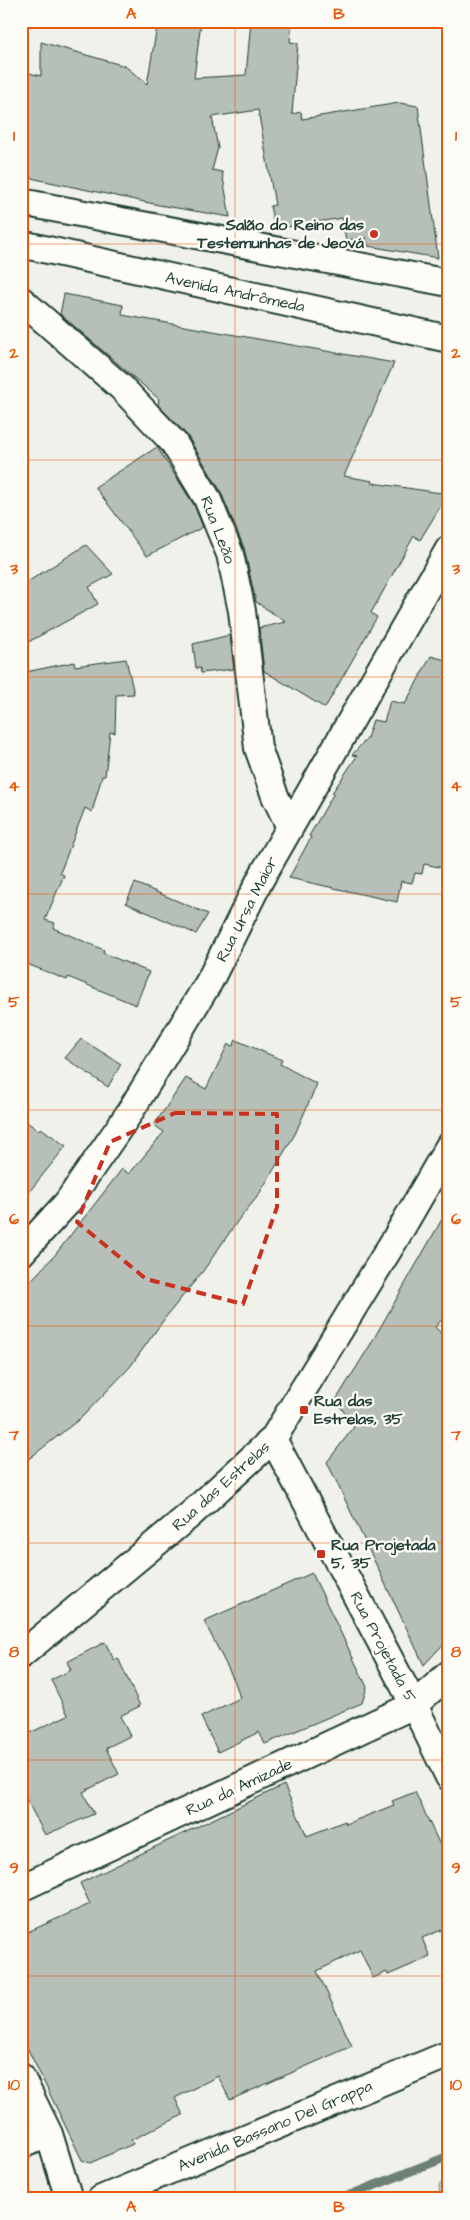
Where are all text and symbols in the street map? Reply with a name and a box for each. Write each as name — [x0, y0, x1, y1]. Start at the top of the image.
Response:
text: A — [126, 3, 137, 25]
text: B — [333, 3, 345, 25]
text: 1 — [13, 125, 16, 147]
text: 1 — [455, 125, 458, 147]
place label: Salão do Reino das Testemunhas de Jeová — [196, 214, 365, 254]
marker: Salão do Reino das Testemunhas de Jeová — [368, 228, 380, 240]
street label: Avenida Andrômeda — [163, 266, 307, 318]
text: 2 — [8, 342, 19, 364]
text: 2 — [450, 342, 461, 364]
street label: Rua Leão — [195, 493, 241, 567]
text: 3 — [9, 558, 19, 580]
text: 3 — [451, 558, 461, 580]
text: 4 — [9, 775, 20, 797]
text: 4 — [451, 775, 462, 797]
street label: Rua Ursa Maior — [211, 852, 283, 966]
text: 5 — [8, 991, 20, 1013]
text: 5 — [450, 991, 462, 1013]
text: 6 — [9, 1208, 19, 1230]
text: 6 — [451, 1208, 461, 1230]
place label: Rua das Estrelas, 35 — [314, 1390, 404, 1430]
marker: Rua das Estrelas, 35 — [298, 1404, 310, 1416]
text: 7 — [8, 1424, 19, 1446]
text: 7 — [450, 1424, 461, 1446]
street label: Rua das Estrelas — [167, 1436, 275, 1536]
place label: Rua Projetada 5, 35 — [331, 1534, 436, 1574]
marker: Rua Projetada 5, 35 — [315, 1548, 327, 1560]
street label: Rua Projetada 5 — [345, 1588, 422, 1707]
text: 8 — [9, 1641, 20, 1663]
text: 8 — [451, 1641, 462, 1663]
street label: Rua da Amizade — [182, 1753, 296, 1821]
text: 9 — [9, 1857, 19, 1879]
text: 9 — [451, 1857, 461, 1879]
text: 10 — [8, 2074, 20, 2096]
text: 10 — [450, 2074, 462, 2096]
street label: Avenida Bassano Del Grappa — [174, 2075, 376, 2177]
text: A — [126, 2196, 137, 2218]
text: B — [333, 2196, 345, 2218]

